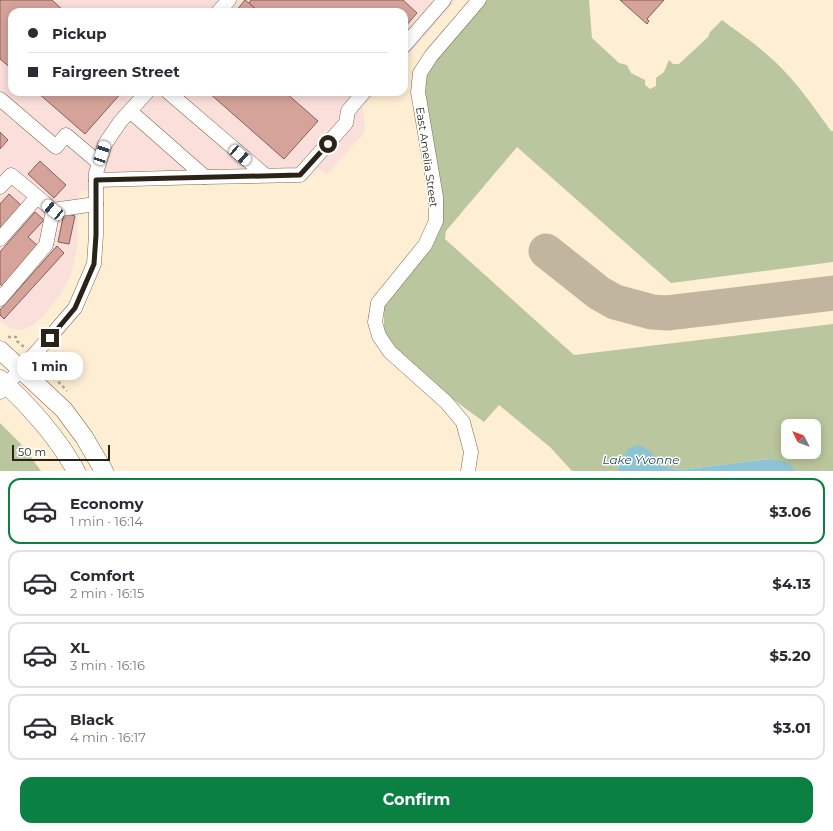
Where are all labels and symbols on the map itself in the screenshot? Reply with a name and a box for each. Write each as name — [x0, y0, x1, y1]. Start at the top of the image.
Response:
street label: East Amelia Street — [413, 106, 441, 209]
route start — [319, 135, 337, 153]
car — [93, 140, 111, 166]
car — [227, 143, 253, 167]
car — [40, 198, 66, 222]
route end — [41, 329, 59, 347]
callout: 1 min — [17, 352, 83, 380]
north arrow — [781, 419, 821, 459]
scale bar — [12, 443, 110, 462]
water label: Lake Yvonne — [602, 452, 680, 467]

